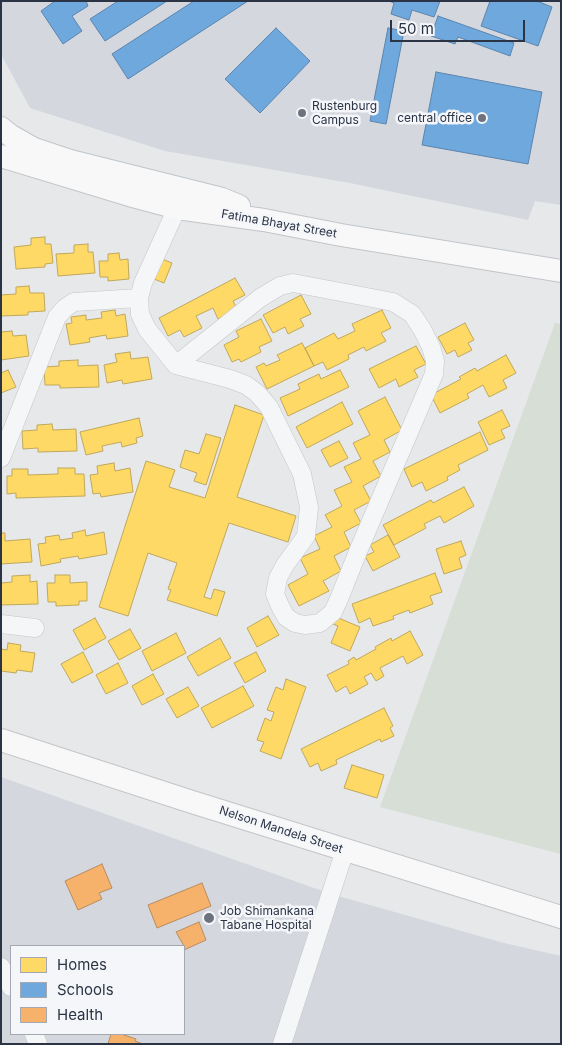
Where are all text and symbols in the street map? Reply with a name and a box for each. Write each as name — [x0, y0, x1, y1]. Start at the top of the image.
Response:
scale bar — [392, 10, 527, 42]
text: 50 m — [398, 19, 434, 38]
place label: Rustenburg Campus — [312, 99, 377, 127]
marker: Rustenburg Campus — [296, 107, 308, 119]
place label: central office — [397, 111, 472, 125]
marker: central office — [476, 112, 488, 124]
street label: Fatima Bhayat Street — [220, 207, 338, 241]
street label: Nelson Mandela Street — [218, 803, 344, 857]
place label: Job Shimankana Tabane Hospital — [220, 904, 314, 932]
marker: Job Shimankana Tabane Hospital — [202, 911, 216, 925]
legend — [10, 945, 185, 1035]
text: Homes — [57, 955, 107, 974]
text: Schools — [57, 980, 114, 999]
text: Health — [57, 1005, 103, 1024]

